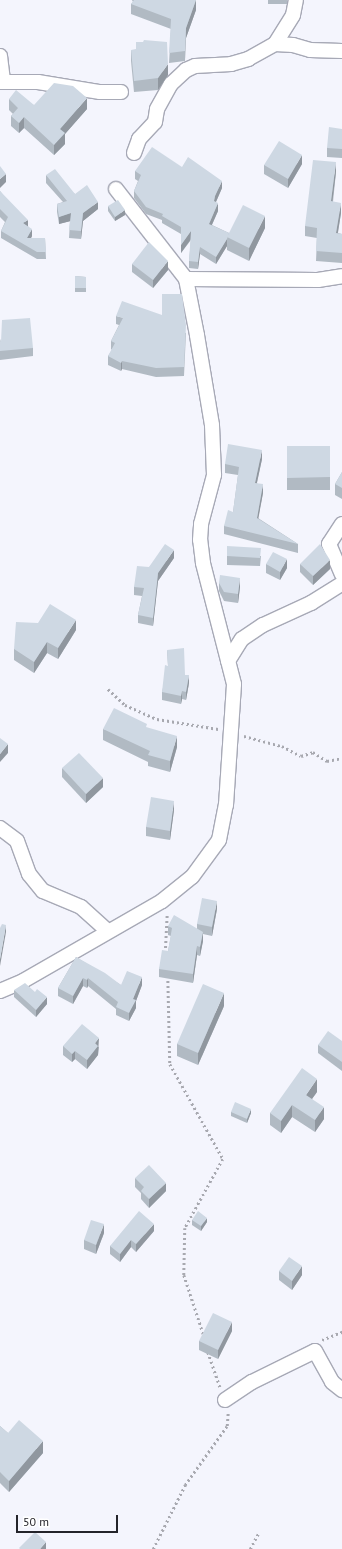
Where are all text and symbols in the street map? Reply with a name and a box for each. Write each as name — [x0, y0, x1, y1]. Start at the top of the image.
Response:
scale bar — [18, 1507, 120, 1533]
text: 50 m — [23, 1514, 49, 1529]

